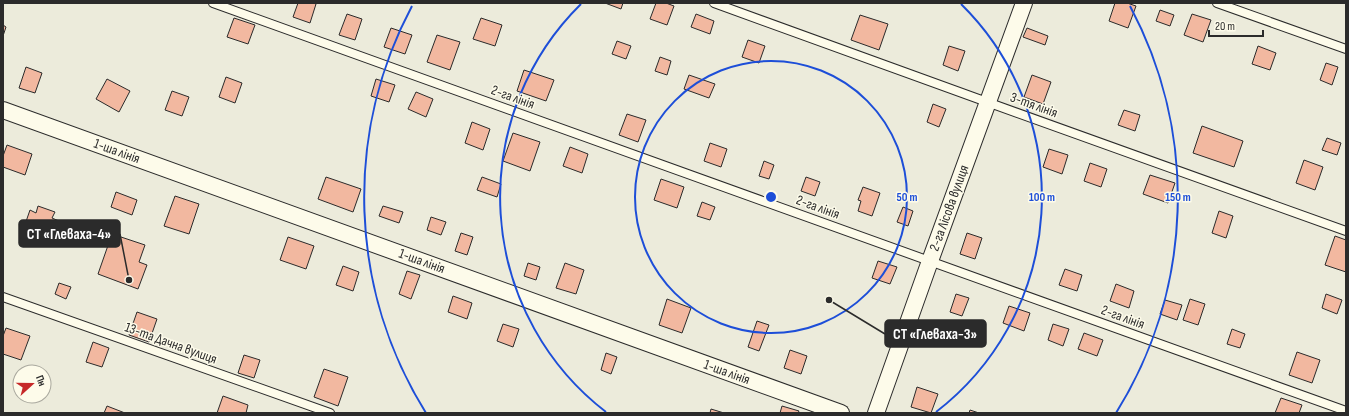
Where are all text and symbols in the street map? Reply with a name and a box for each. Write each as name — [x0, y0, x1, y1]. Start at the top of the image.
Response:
scale bar — [1209, 12, 1263, 38]
text: 20 m — [1215, 19, 1235, 34]
street label: 2-га лінія — [489, 81, 537, 113]
street label: 3-тя лінія — [1008, 89, 1060, 121]
street label: 1-ша лінія — [92, 135, 142, 167]
street label: 2-га Лісова вулиця — [926, 163, 972, 253]
centre of rings — [764, 190, 778, 204]
text: 50 m — [897, 190, 917, 205]
text: 100 m — [1029, 190, 1055, 205]
text: 150 m — [1165, 190, 1191, 205]
street label: 2-га лінія — [794, 191, 842, 223]
callout: СТ «Глеваха-4» — [19, 220, 120, 247]
text: СТ «Глеваха-4» — [27, 225, 112, 244]
street label: 1-ша лінія — [397, 245, 447, 277]
street label: 2-га лінія — [1099, 301, 1147, 333]
street label: 13-та Дачна вулиця — [123, 318, 219, 368]
callout: СТ «Глеваха-3» — [885, 320, 986, 347]
text: СТ «Глеваха-3» — [893, 325, 977, 344]
street label: 1-ша лінія — [702, 356, 752, 388]
north arrow — [12, 364, 52, 404]
text: Пн — [33, 373, 49, 388]

